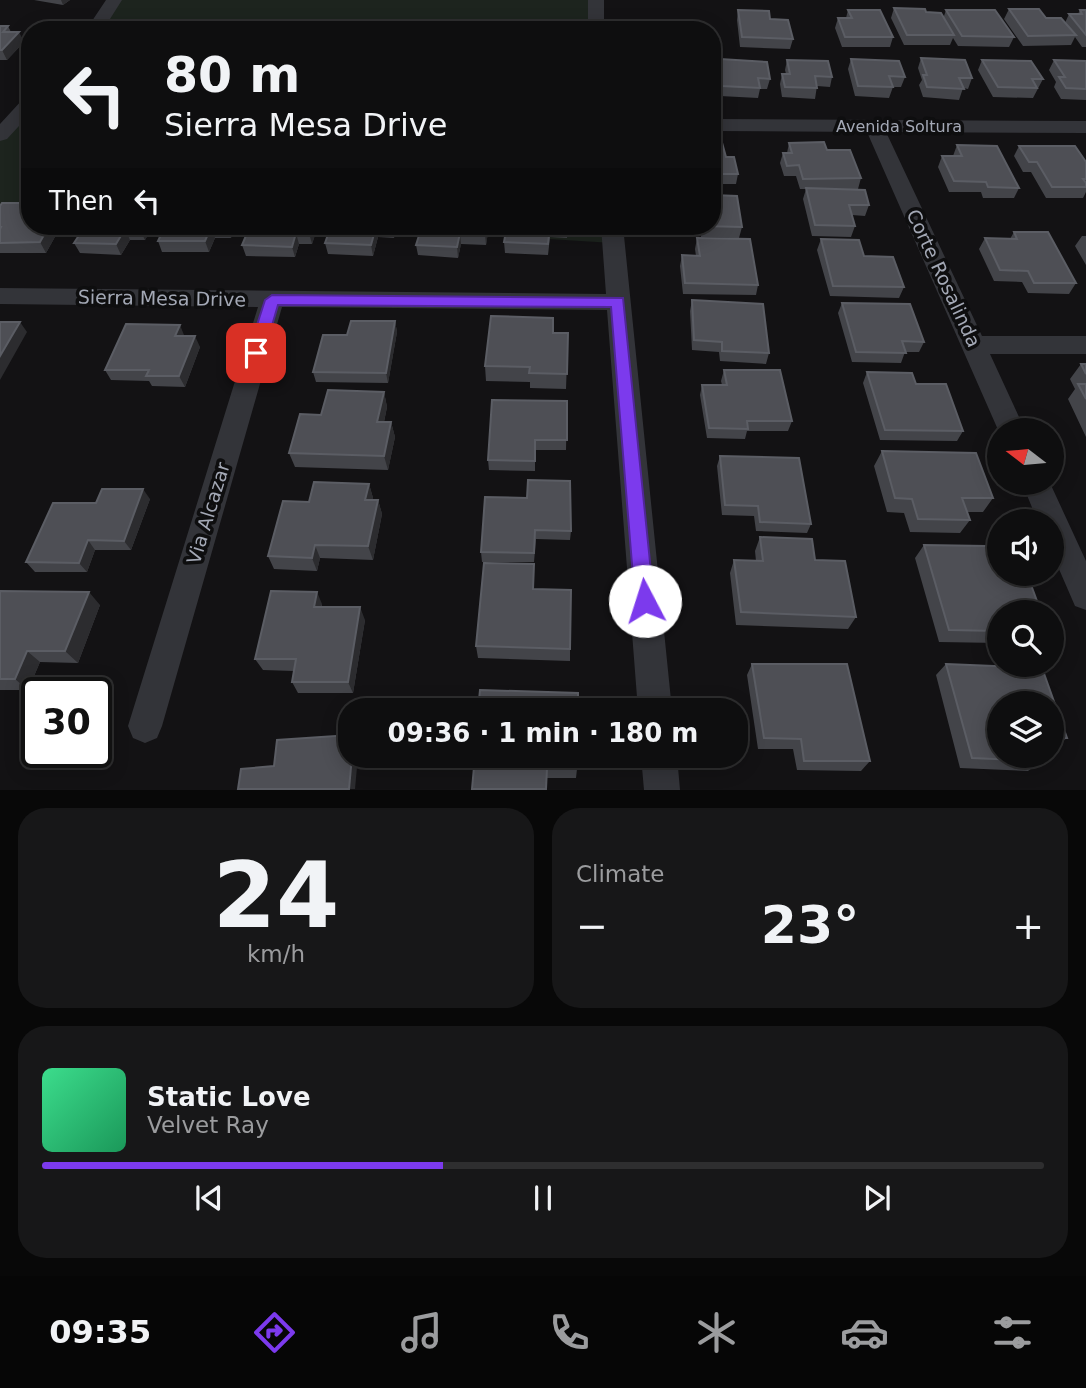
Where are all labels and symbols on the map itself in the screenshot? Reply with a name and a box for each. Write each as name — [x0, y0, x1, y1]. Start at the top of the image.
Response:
street label: Avenida Soltura — [836, 117, 962, 136]
street label: Corte Rosalinda — [902, 206, 986, 350]
street label: Sierra Mesa Drive — [78, 286, 246, 310]
pin — [226, 323, 286, 383]
north arrow — [987, 418, 1064, 495]
street label: Via Alcazar — [182, 459, 234, 567]
position arrow — [608, 564, 682, 638]
speed limit sign: 30 — [21, 677, 112, 768]

